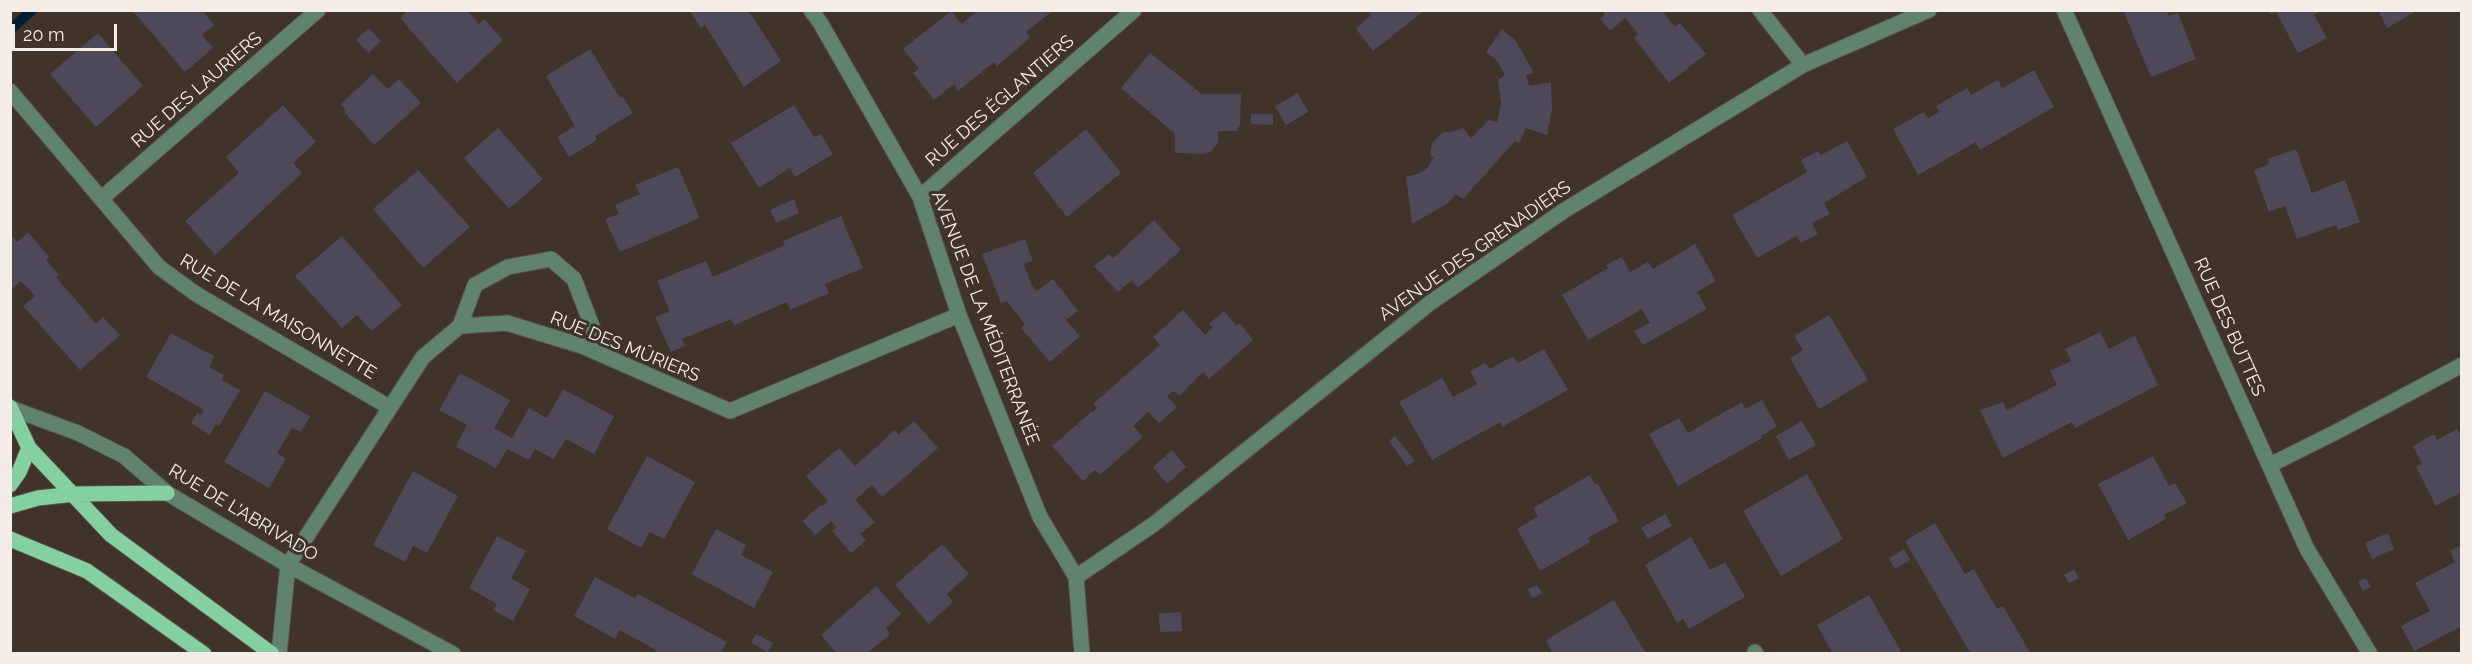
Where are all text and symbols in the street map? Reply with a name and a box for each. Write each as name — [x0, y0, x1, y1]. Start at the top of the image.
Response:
scale bar — [15, 12, 120, 50]
text: 20 m — [23, 24, 65, 45]
street label: RUE DES LAURIERS — [127, 27, 267, 153]
street label: RUE DES ÉGLANTIERS — [921, 31, 1079, 171]
street label: AVENUE DES GRENADIERS — [1375, 176, 1575, 326]
street label: AVENUE DE LA MÉDITERRANÉE — [926, 188, 1044, 448]
street label: RUE DE LA MAISONNETTE — [176, 250, 380, 384]
street label: RUE DES BUTTES — [2189, 254, 2269, 400]
street label: RUE DES MÛRIERS — [547, 307, 703, 387]
street label: RUE DE L'ABRIVADO — [164, 460, 322, 566]

